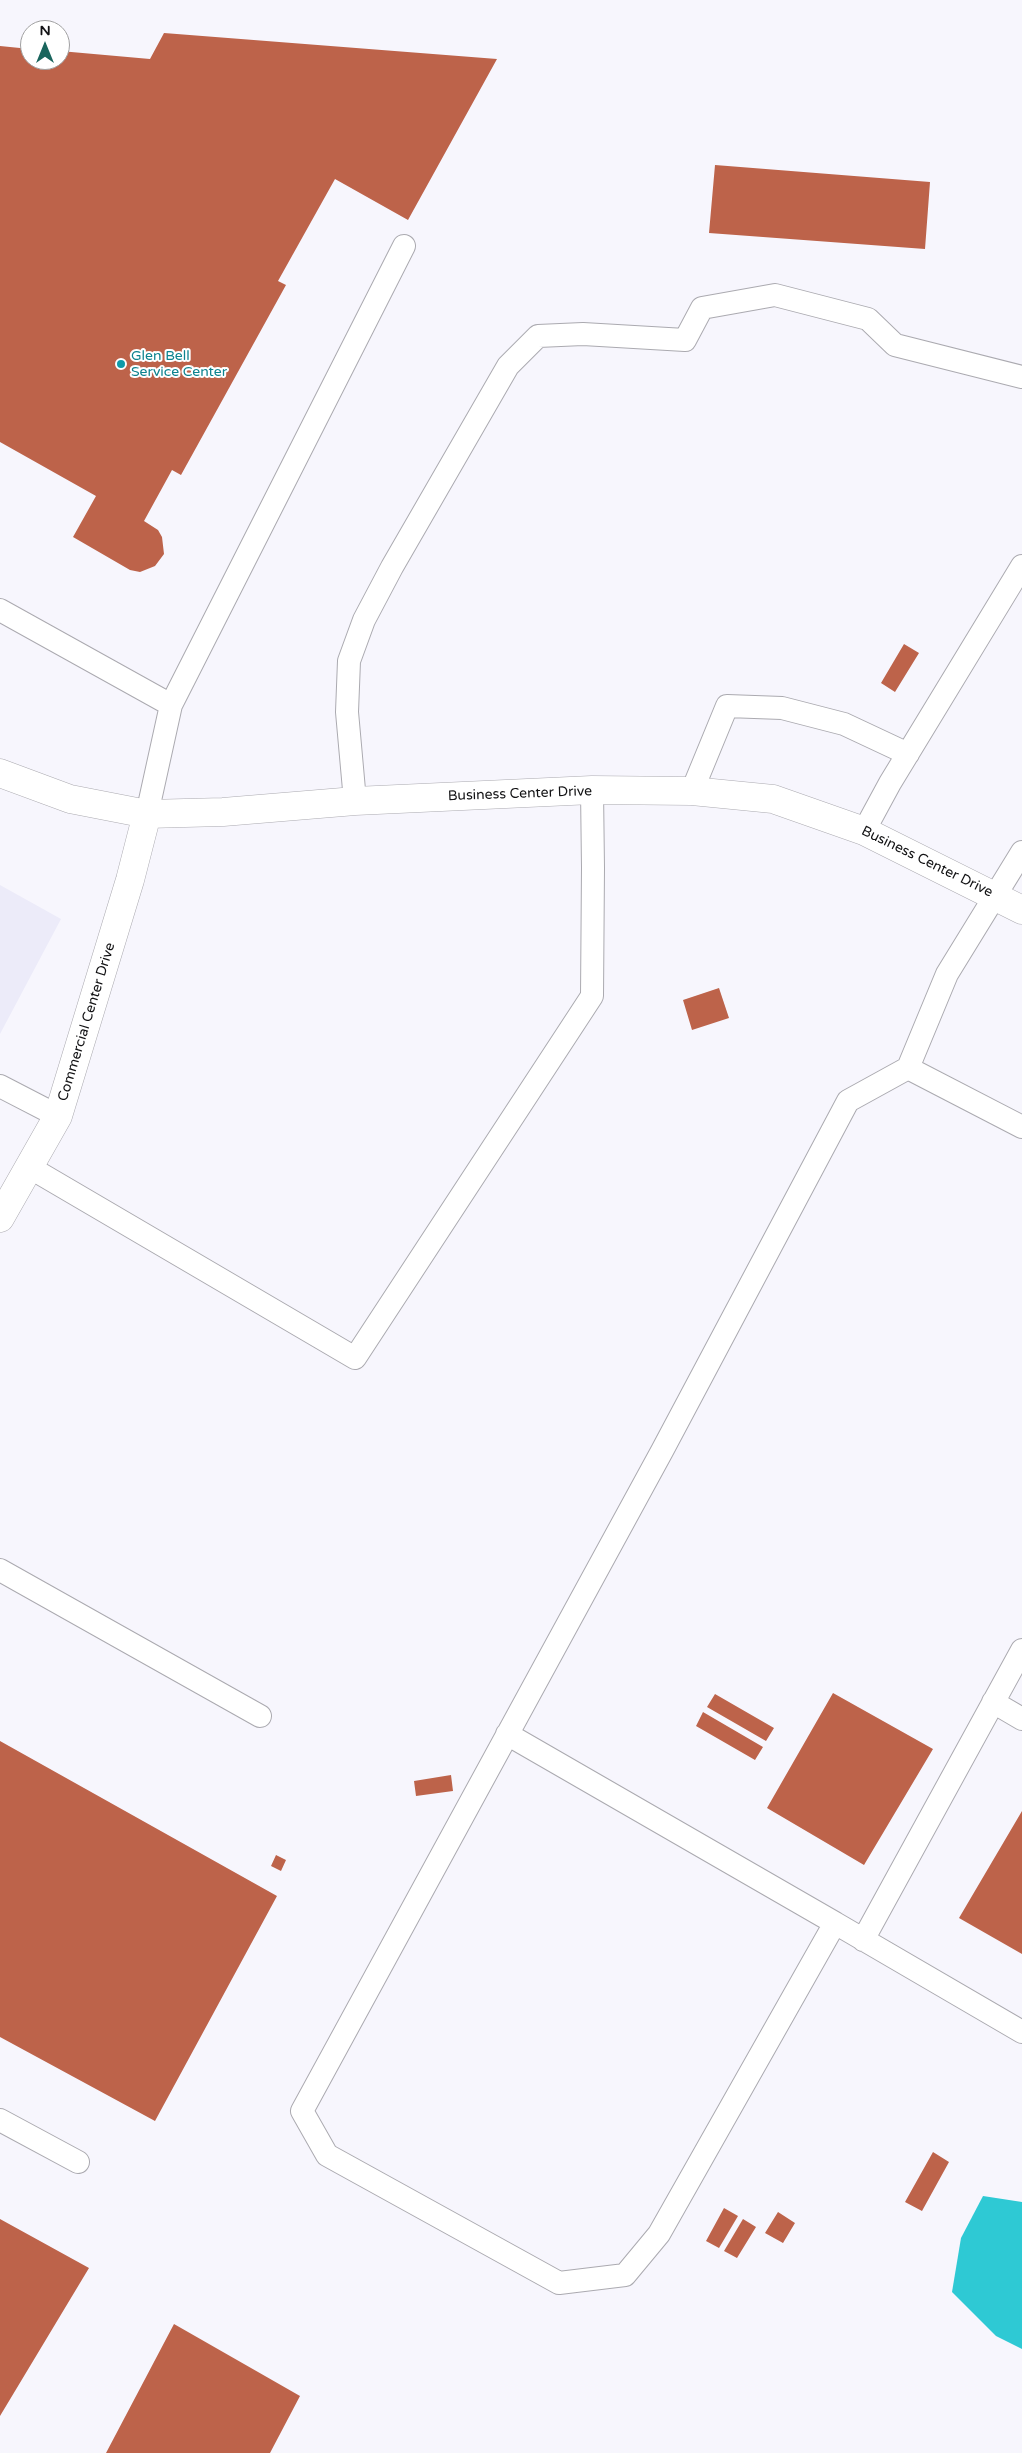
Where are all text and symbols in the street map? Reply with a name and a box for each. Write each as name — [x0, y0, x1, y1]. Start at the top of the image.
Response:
north arrow — [20, 20, 70, 70]
text: N — [39, 22, 51, 39]
place label: Glen Bell Service Center — [131, 348, 227, 381]
marker: Glen Bell Service Center — [115, 358, 127, 370]
street label: Business Center Drive — [448, 783, 592, 805]
street label: Business Center Drive — [858, 823, 996, 901]
street label: Commercial Center Drive — [55, 941, 119, 1103]

